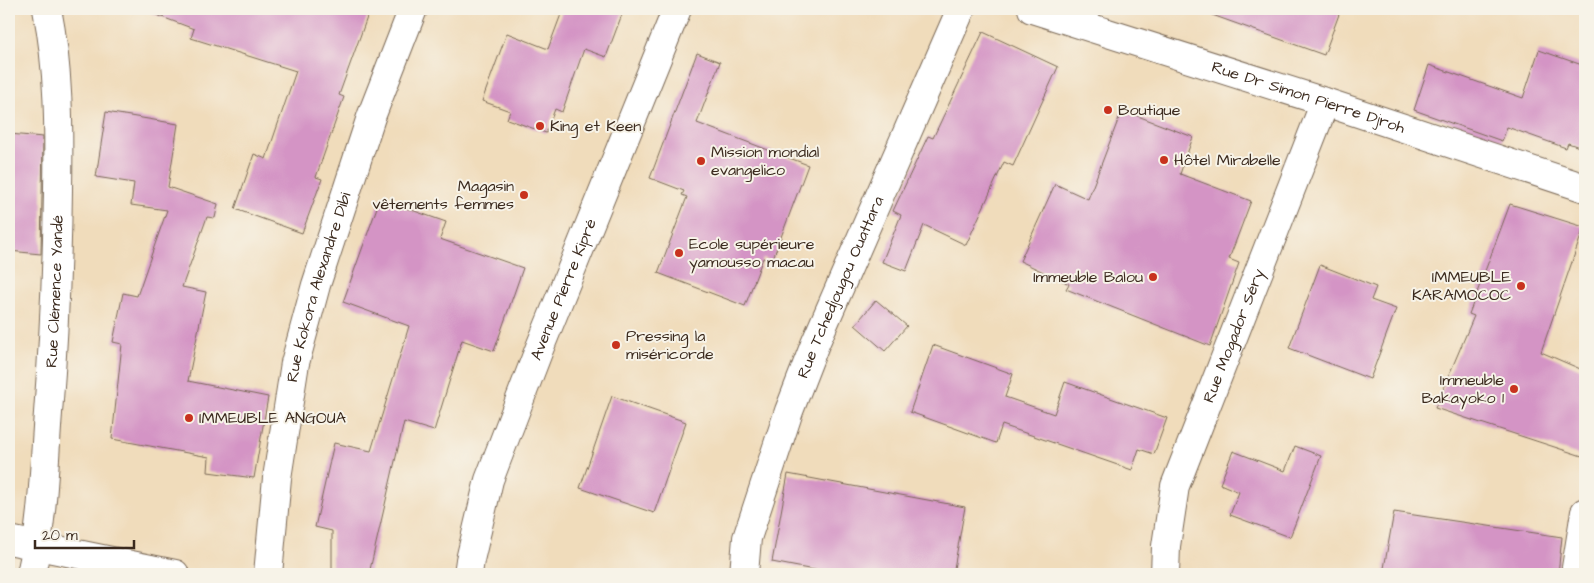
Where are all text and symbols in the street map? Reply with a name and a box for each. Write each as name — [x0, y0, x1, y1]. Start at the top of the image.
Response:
street label: Rue Dr Simon Pierre Djroh — [1209, 56, 1408, 139]
place label: Boutique — [1118, 99, 1181, 121]
marker: Boutique — [1102, 104, 1114, 116]
place label: King et Keen — [550, 115, 641, 138]
marker: King et Keen — [534, 120, 546, 132]
place label: Mission mondial evangelico — [711, 141, 819, 182]
place label: Hôtel Mirabelle — [1174, 149, 1281, 171]
marker: Hôtel Mirabelle — [1158, 154, 1170, 166]
marker: Mission mondial evangelico — [695, 155, 707, 167]
place label: Magasin vêtements femmes — [372, 175, 514, 215]
street label: Rue Kokora Alexandre Dibi — [281, 189, 357, 384]
marker: Magasin vêtements femmes — [518, 189, 530, 201]
street label: Rue Tchedjougou Ouattara — [792, 193, 889, 381]
street label: Rue Clémence Yandé — [40, 214, 69, 368]
street label: Avenue Pierre Kipré — [525, 215, 602, 363]
place label: Ecole supérieure yamousso macau — [689, 233, 815, 274]
marker: Ecole supérieure yamousso macau — [673, 247, 685, 259]
street label: Rue Mogador Séry — [1198, 265, 1271, 406]
place label: Immeuble Balou — [1033, 266, 1143, 288]
place label: IMMEUBLE KARAMOCOC — [1412, 266, 1512, 306]
marker: Immeuble Balou — [1147, 271, 1159, 283]
marker: IMMEUBLE KARAMOCOC — [1515, 280, 1527, 292]
place label: Pressing la miséricorde — [626, 325, 714, 365]
marker: Pressing la miséricorde — [610, 339, 622, 351]
place label: Immeuble Bakayoko 1 — [1421, 369, 1504, 410]
marker: Immeuble Bakayoko 1 — [1508, 383, 1520, 395]
place label: IMMEUBLE ANGOUA — [199, 407, 346, 429]
marker: IMMEUBLE ANGOUA — [183, 412, 195, 424]
scale bar — [35, 518, 134, 550]
text: 20 m — [42, 525, 78, 546]

